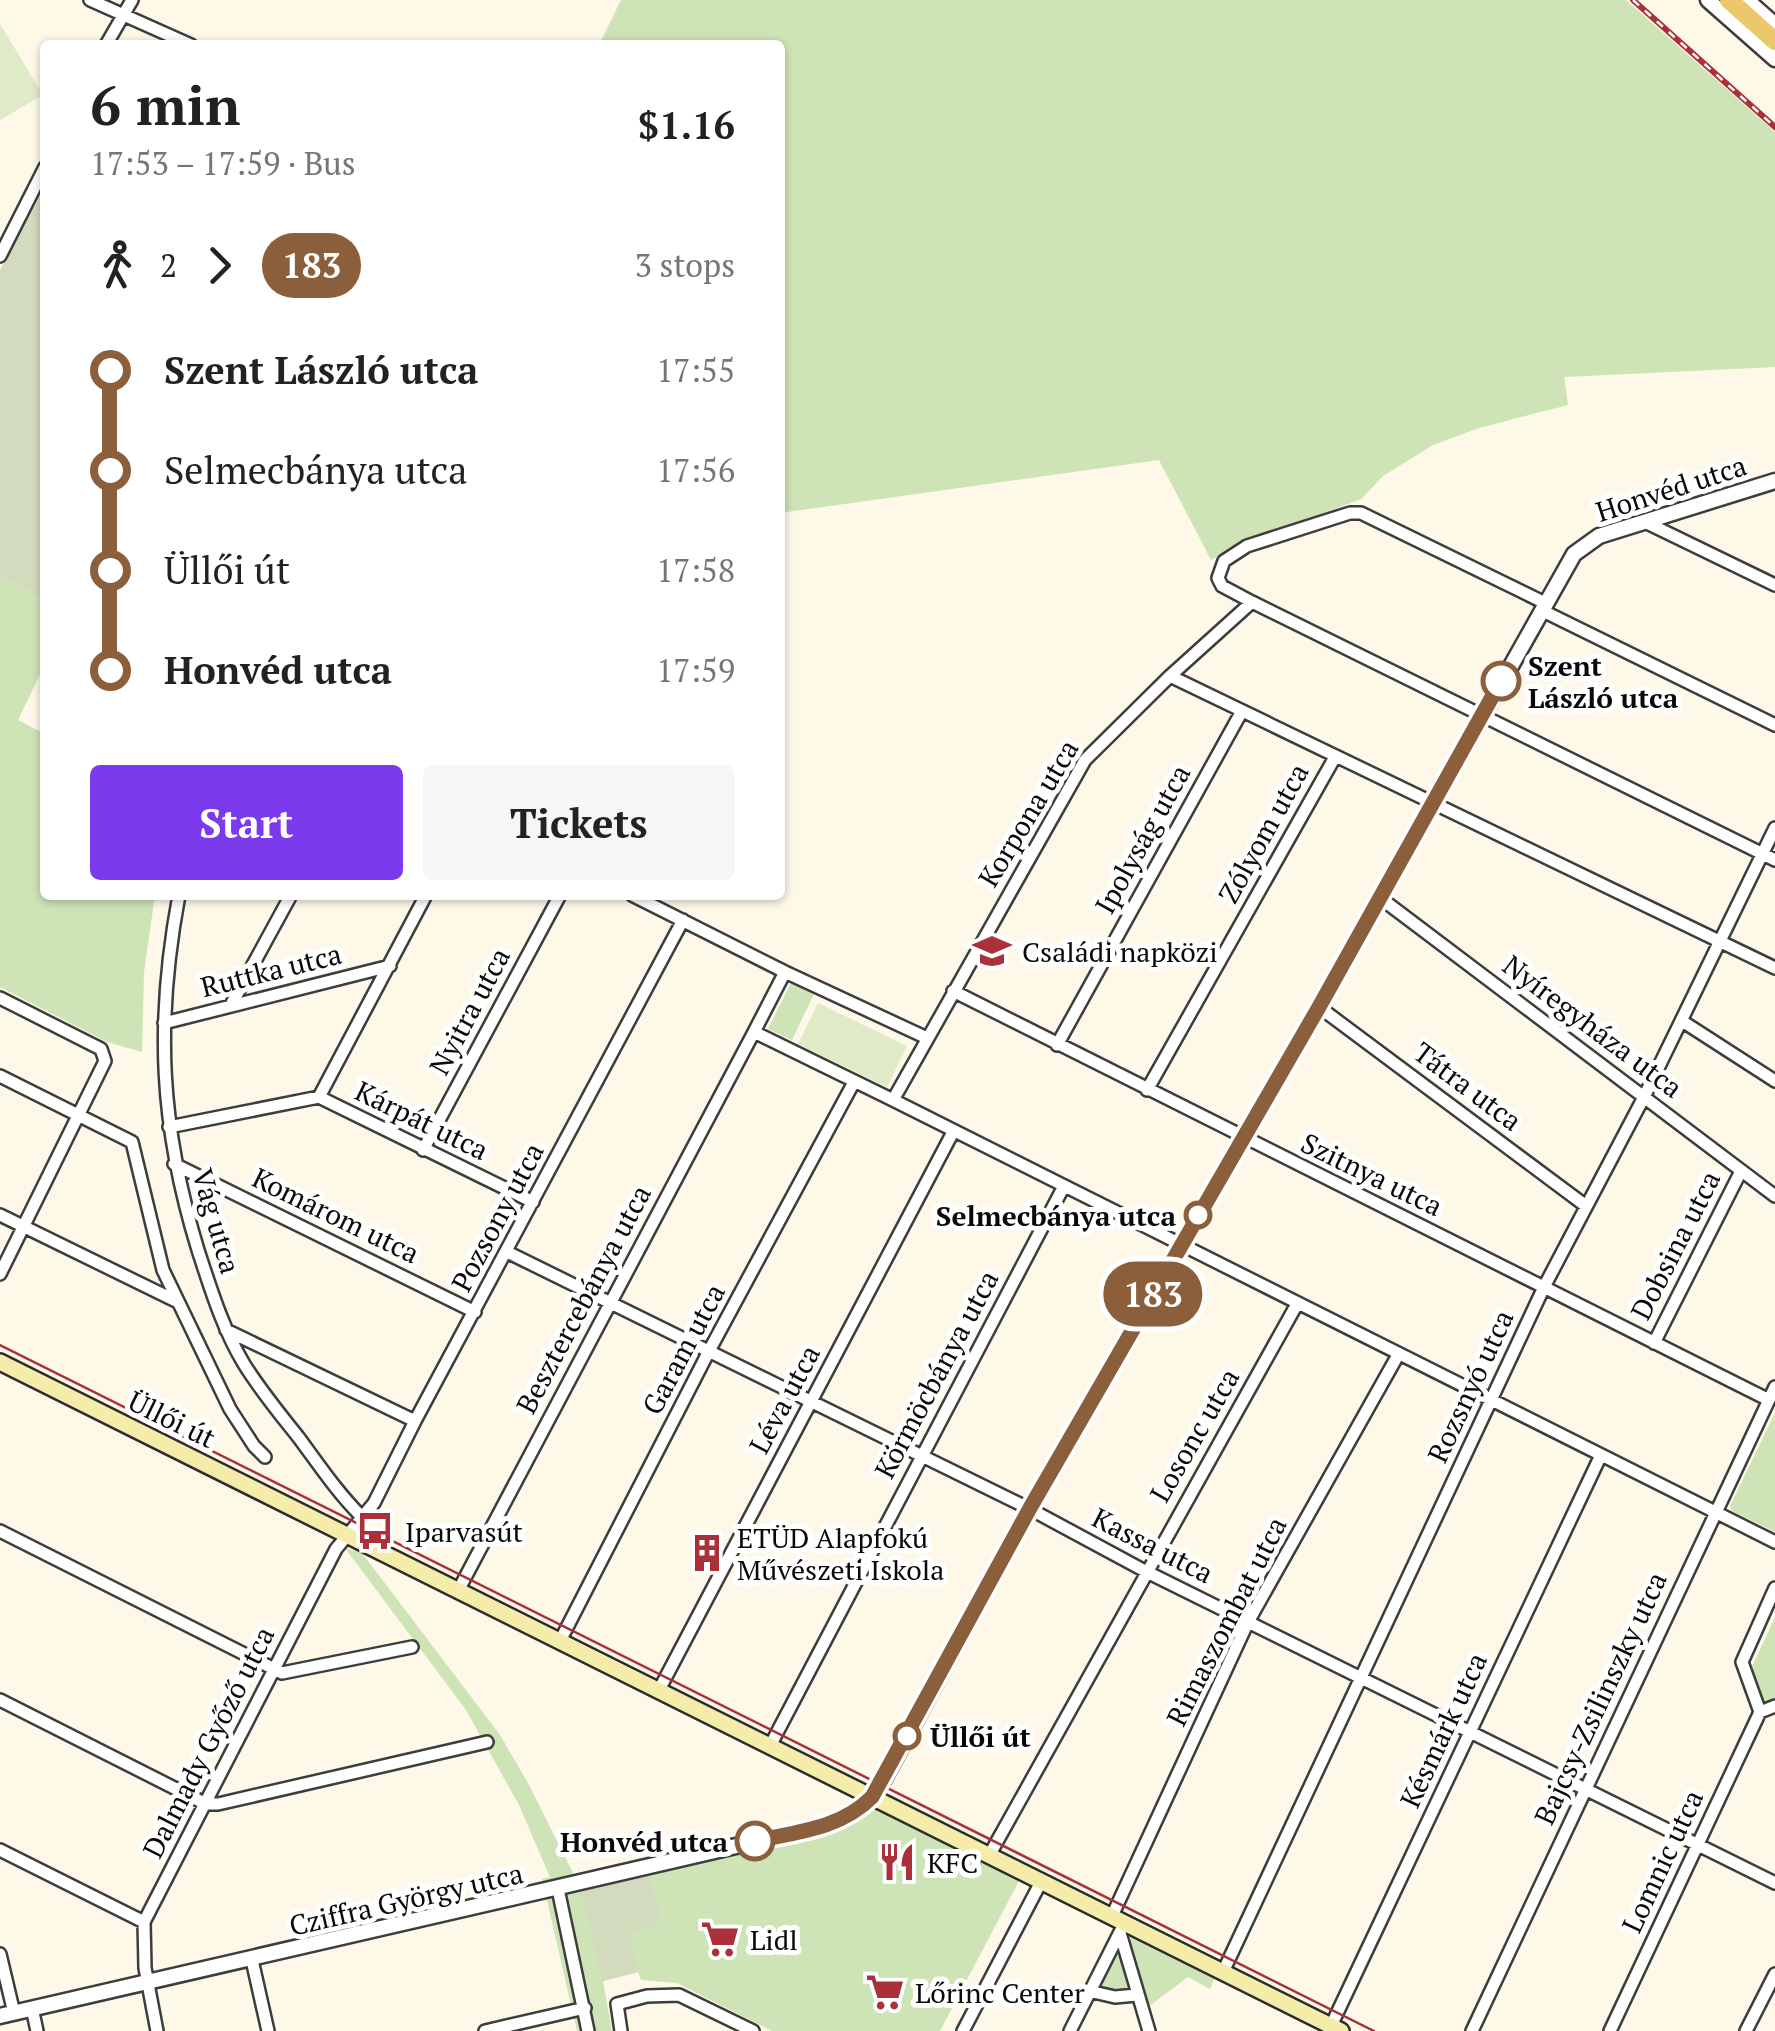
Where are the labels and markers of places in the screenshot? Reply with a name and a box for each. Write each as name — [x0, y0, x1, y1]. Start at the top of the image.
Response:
place label: Szent László utca — [1528, 647, 1679, 716]
marker: Szent László utca — [1482, 662, 1520, 700]
school or university icon: Családi napközi — [971, 930, 1013, 972]
place label: Családi napközi — [1022, 933, 1218, 970]
place label: Selmecbánya utca — [936, 1197, 1176, 1234]
marker: Selmecbánya utca — [1185, 1202, 1211, 1228]
bus stop icon: Iparvasút — [354, 1510, 396, 1552]
place label: Iparvasút — [405, 1513, 524, 1550]
place label: ETÜD Alapfokú Művészeti Iskola — [737, 1519, 944, 1588]
building icon: ETÜD Alapfokú Művészeti Iskola — [686, 1532, 728, 1574]
place label: Üllői út — [930, 1718, 1031, 1755]
marker: Üllői út — [894, 1723, 920, 1749]
marker: Honvéd utca — [736, 1822, 774, 1860]
place label: Honvéd utca — [560, 1823, 728, 1860]
restaurant icon: KFC — [876, 1841, 918, 1883]
place label: KFC — [927, 1844, 978, 1881]
supermarket icon: Lidl — [699, 1918, 741, 1960]
place label: Lidl — [750, 1921, 798, 1958]
supermarket icon: Lőrinc Center — [864, 1971, 906, 2013]
place label: Lőrinc Center — [915, 1974, 1085, 2011]

